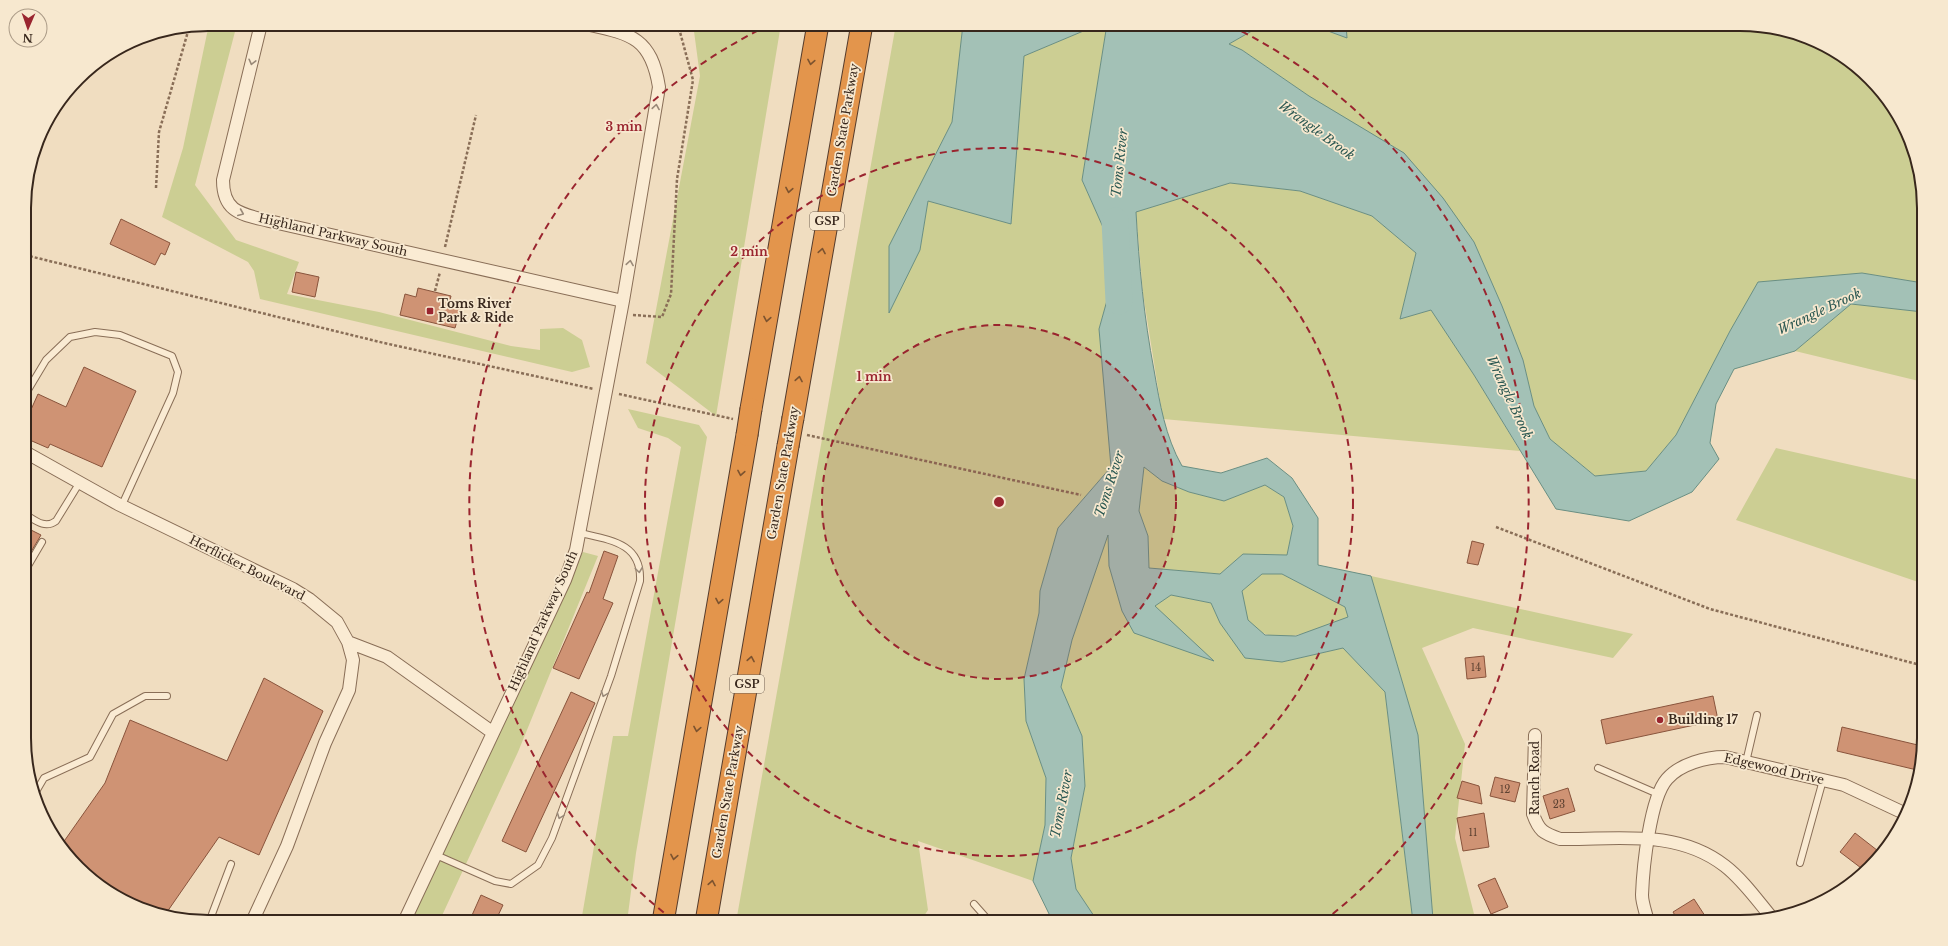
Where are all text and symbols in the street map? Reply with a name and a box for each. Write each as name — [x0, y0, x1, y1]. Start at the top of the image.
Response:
north arrow — [8, 8, 48, 48]
text: N — [22, 31, 33, 45]
one-way arrow — [248, 58, 257, 65]
one-way arrow — [808, 59, 816, 66]
street label: Garden State Parkway — [823, 62, 862, 198]
water label: Wrangle Brook — [1275, 97, 1358, 164]
one-way arrow — [651, 104, 660, 110]
text: 3 min — [605, 119, 643, 134]
water label: Toms River — [1107, 127, 1132, 198]
one-way arrow — [785, 187, 794, 194]
one-way arrow — [237, 208, 244, 216]
street label: Highland Parkway South — [257, 210, 409, 259]
road number: GSP — [810, 212, 844, 230]
text: 2 min — [730, 244, 768, 259]
one-way arrow — [817, 248, 826, 254]
one-way arrow — [625, 260, 634, 266]
water label: Wrangle Brook — [1775, 285, 1864, 338]
place label: Toms River Park & Ride — [438, 296, 514, 325]
marker: Toms River Park & Ride — [425, 306, 435, 316]
one-way arrow — [763, 315, 772, 322]
water label: Wrangle Brook — [1483, 353, 1536, 442]
text: 1 min — [857, 369, 892, 384]
one-way arrow — [795, 376, 803, 382]
street label: Garden State Parkway — [763, 405, 802, 541]
water label: Toms River — [1091, 448, 1129, 520]
one-way arrow — [737, 470, 745, 476]
centre of rings — [992, 495, 1006, 509]
street label: Herflicker Boulevard — [187, 532, 308, 603]
street label: Highland Parkway South — [505, 548, 580, 694]
one-way arrow — [635, 567, 644, 573]
one-way arrow — [715, 598, 724, 604]
one-way arrow — [747, 656, 755, 662]
house number: 14 — [1471, 661, 1481, 674]
road number: GSP — [730, 675, 764, 693]
one-way arrow — [601, 691, 609, 698]
place label: Building 17 — [1668, 712, 1739, 727]
marker: Building 17 — [1655, 715, 1665, 725]
street label: Garden State Parkway — [708, 724, 747, 860]
one-way arrow — [693, 726, 702, 732]
street label: Ranch Road — [1527, 741, 1542, 815]
street label: Edgewood Drive — [1723, 750, 1826, 787]
water label: Toms River — [1047, 768, 1077, 840]
house number: 12 — [1500, 783, 1510, 796]
house number: 23 — [1553, 798, 1565, 811]
one-way arrow — [556, 813, 564, 820]
house number: 11 — [1469, 826, 1477, 839]
one-way arrow — [671, 854, 679, 860]
one-way arrow — [708, 880, 716, 887]

